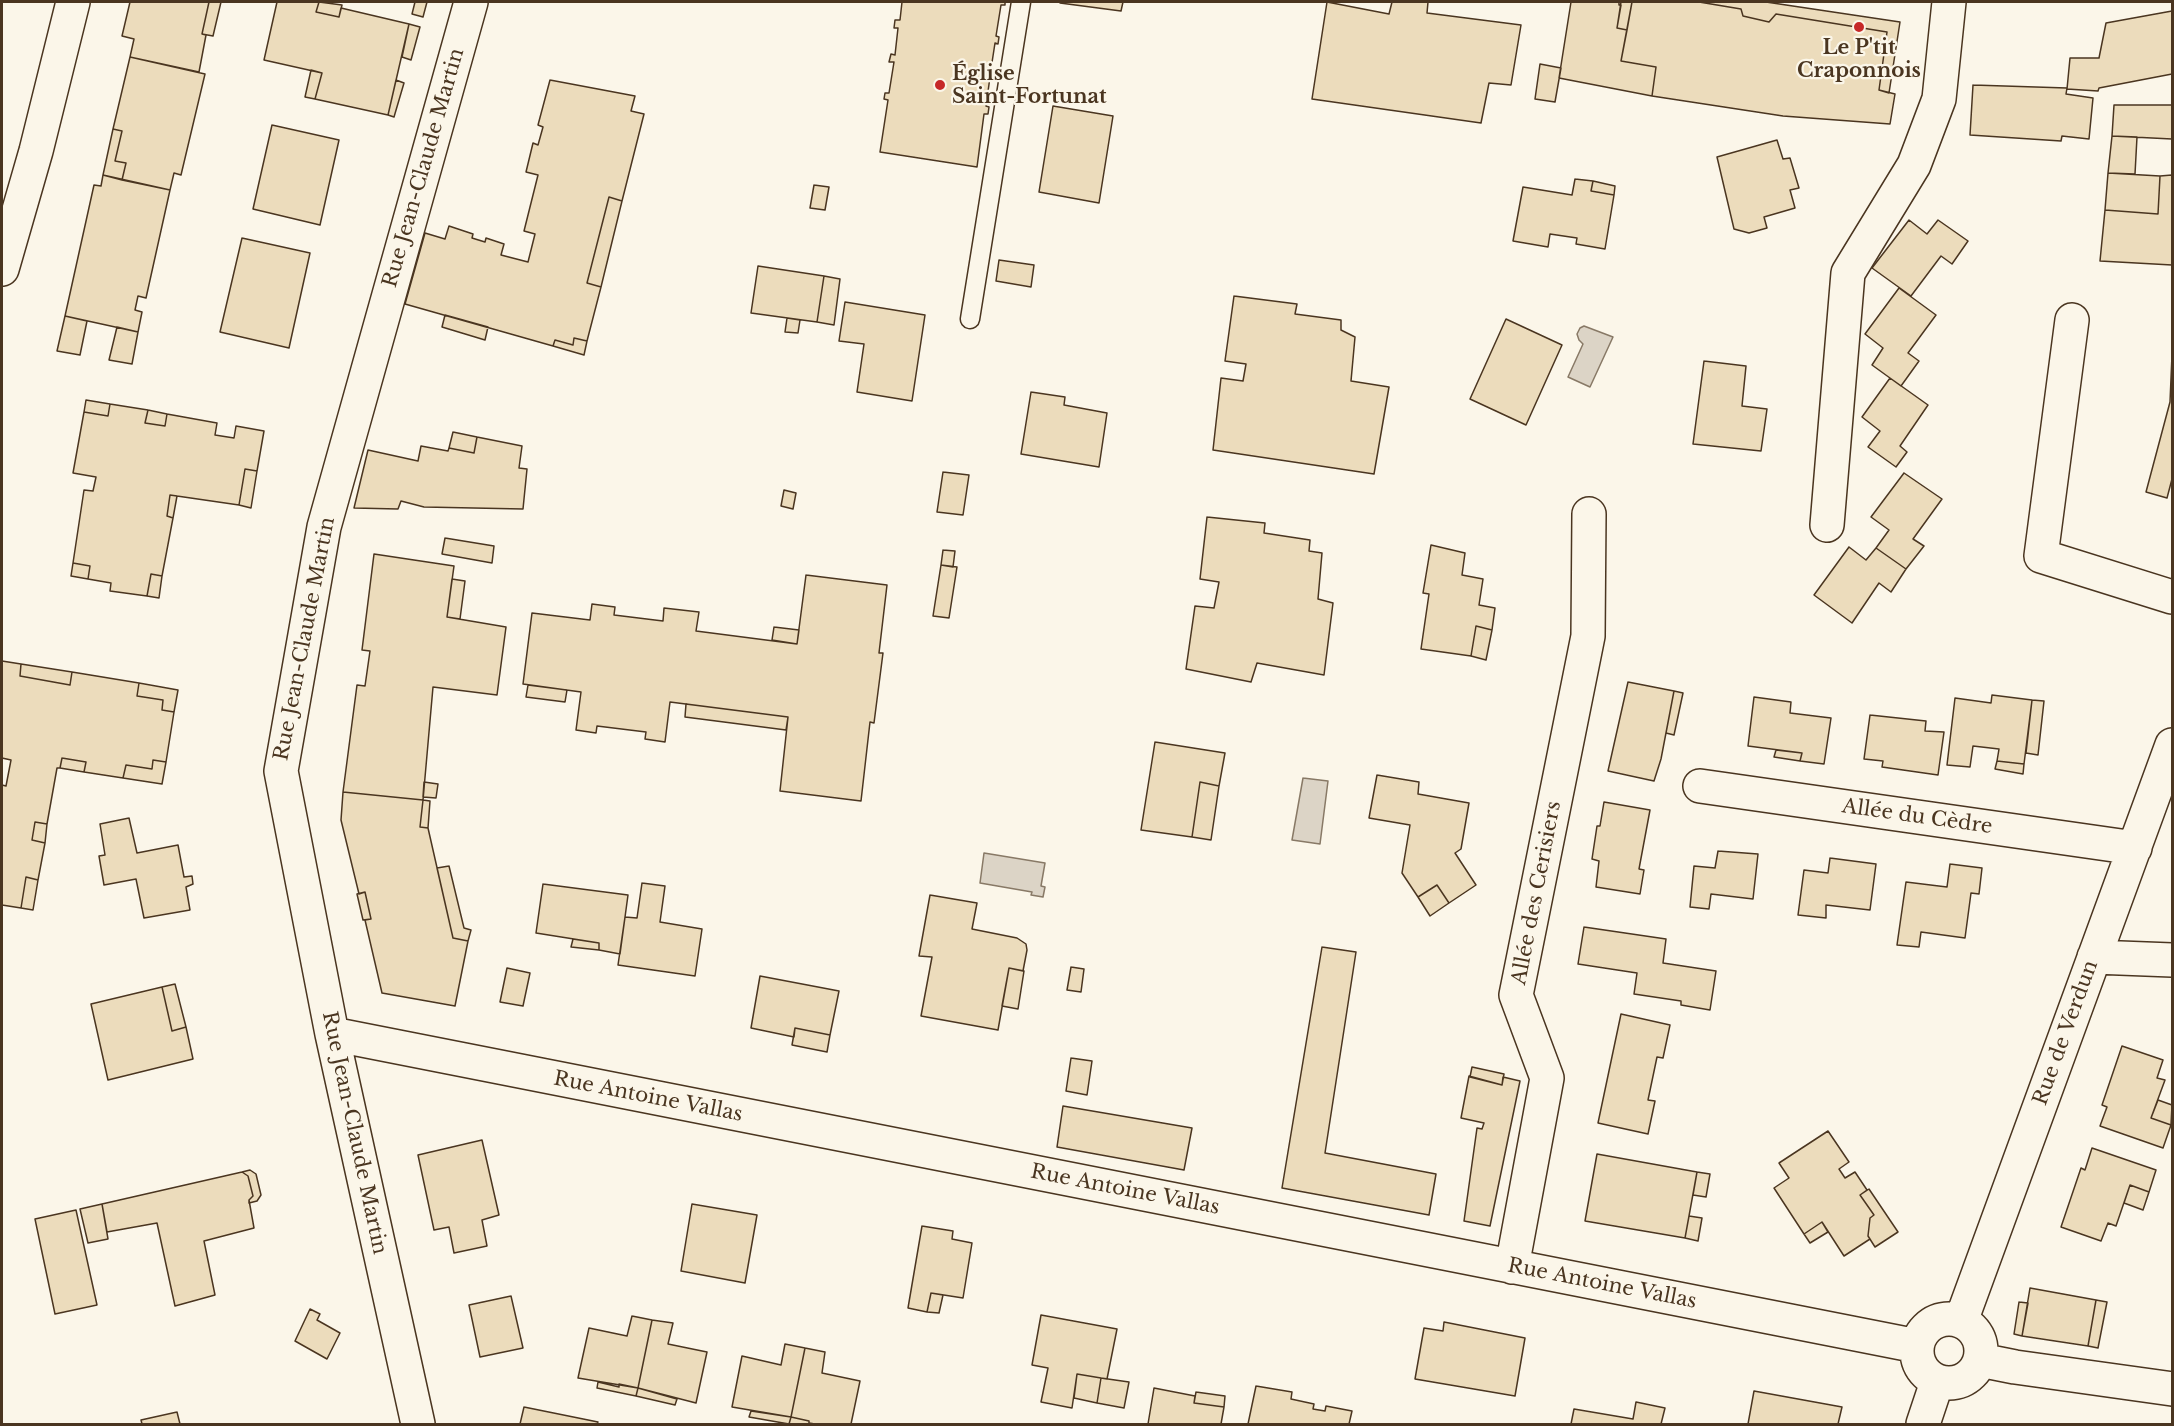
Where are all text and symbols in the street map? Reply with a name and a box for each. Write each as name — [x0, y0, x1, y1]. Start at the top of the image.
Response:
marker: Le P'tit Craponnois — [1852, 20, 1866, 34]
place label: Le P'tit Craponnois — [1797, 36, 1921, 83]
street label: Rue Jean-Claude Martin — [378, 46, 470, 290]
place label: Église Saint-Fortunat — [952, 62, 1107, 109]
marker: Église Saint-Fortunat — [933, 78, 947, 92]
street label: Rue Jean-Claude Martin — [270, 515, 340, 763]
street label: Allée du Cèdre — [1840, 795, 1994, 839]
street label: Allée des Cerisiers — [1507, 799, 1567, 987]
street label: Rue de Verdun — [2029, 957, 2103, 1109]
street label: Rue Jean-Claude Martin — [317, 1009, 391, 1257]
street label: Rue Antoine Vallas — [551, 1067, 745, 1127]
street label: Rue Antoine Vallas — [1028, 1160, 1222, 1220]
street label: Rue Antoine Vallas — [1505, 1254, 1699, 1314]

